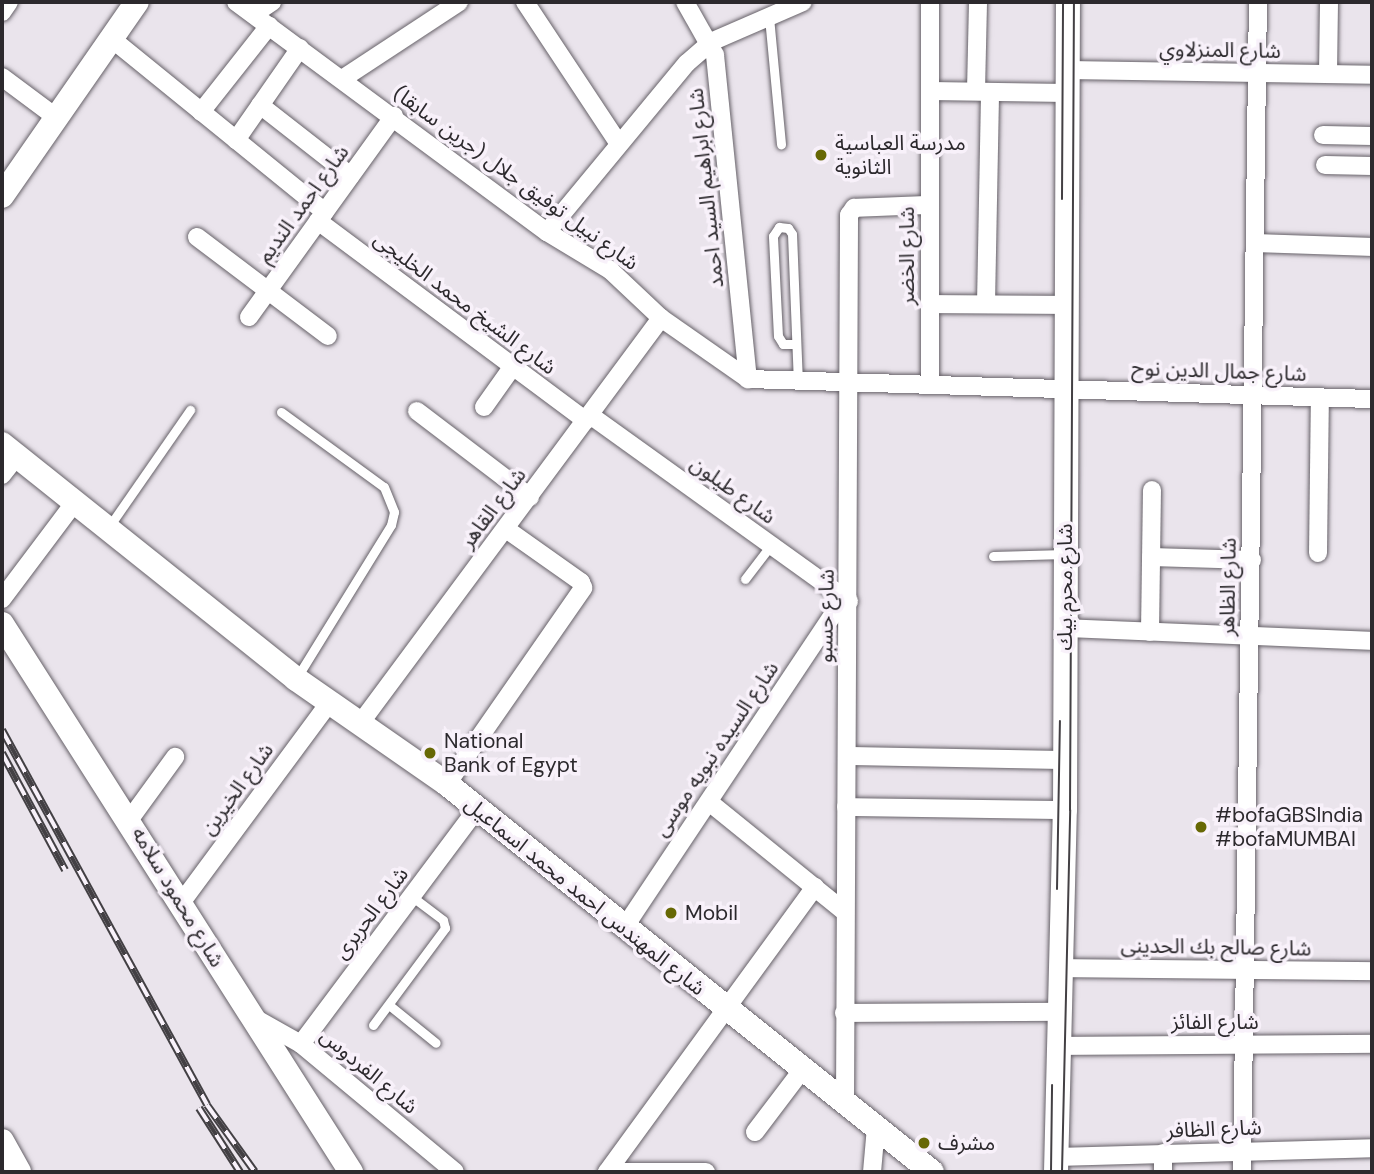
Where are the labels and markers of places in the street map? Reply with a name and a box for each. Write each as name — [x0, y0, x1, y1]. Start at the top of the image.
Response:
place label: مدرسة العباسية الثانوية — [835, 130, 966, 180]
marker: مدرسة العباسية الثانوية — [813, 147, 829, 163]
place label: National Bank of Egypt — [444, 728, 578, 778]
marker: National Bank of Egypt — [422, 745, 438, 761]
place label: #bofaGBSIndia #bofaMUMBAI — [1215, 802, 1363, 852]
marker: #bofaGBSIndia #bofaMUMBAI — [1193, 819, 1209, 835]
place label: Mobil — [685, 900, 738, 926]
marker: Mobil — [663, 905, 679, 921]
place label: مشرف — [938, 1130, 995, 1156]
marker: مشرف — [916, 1135, 932, 1151]

